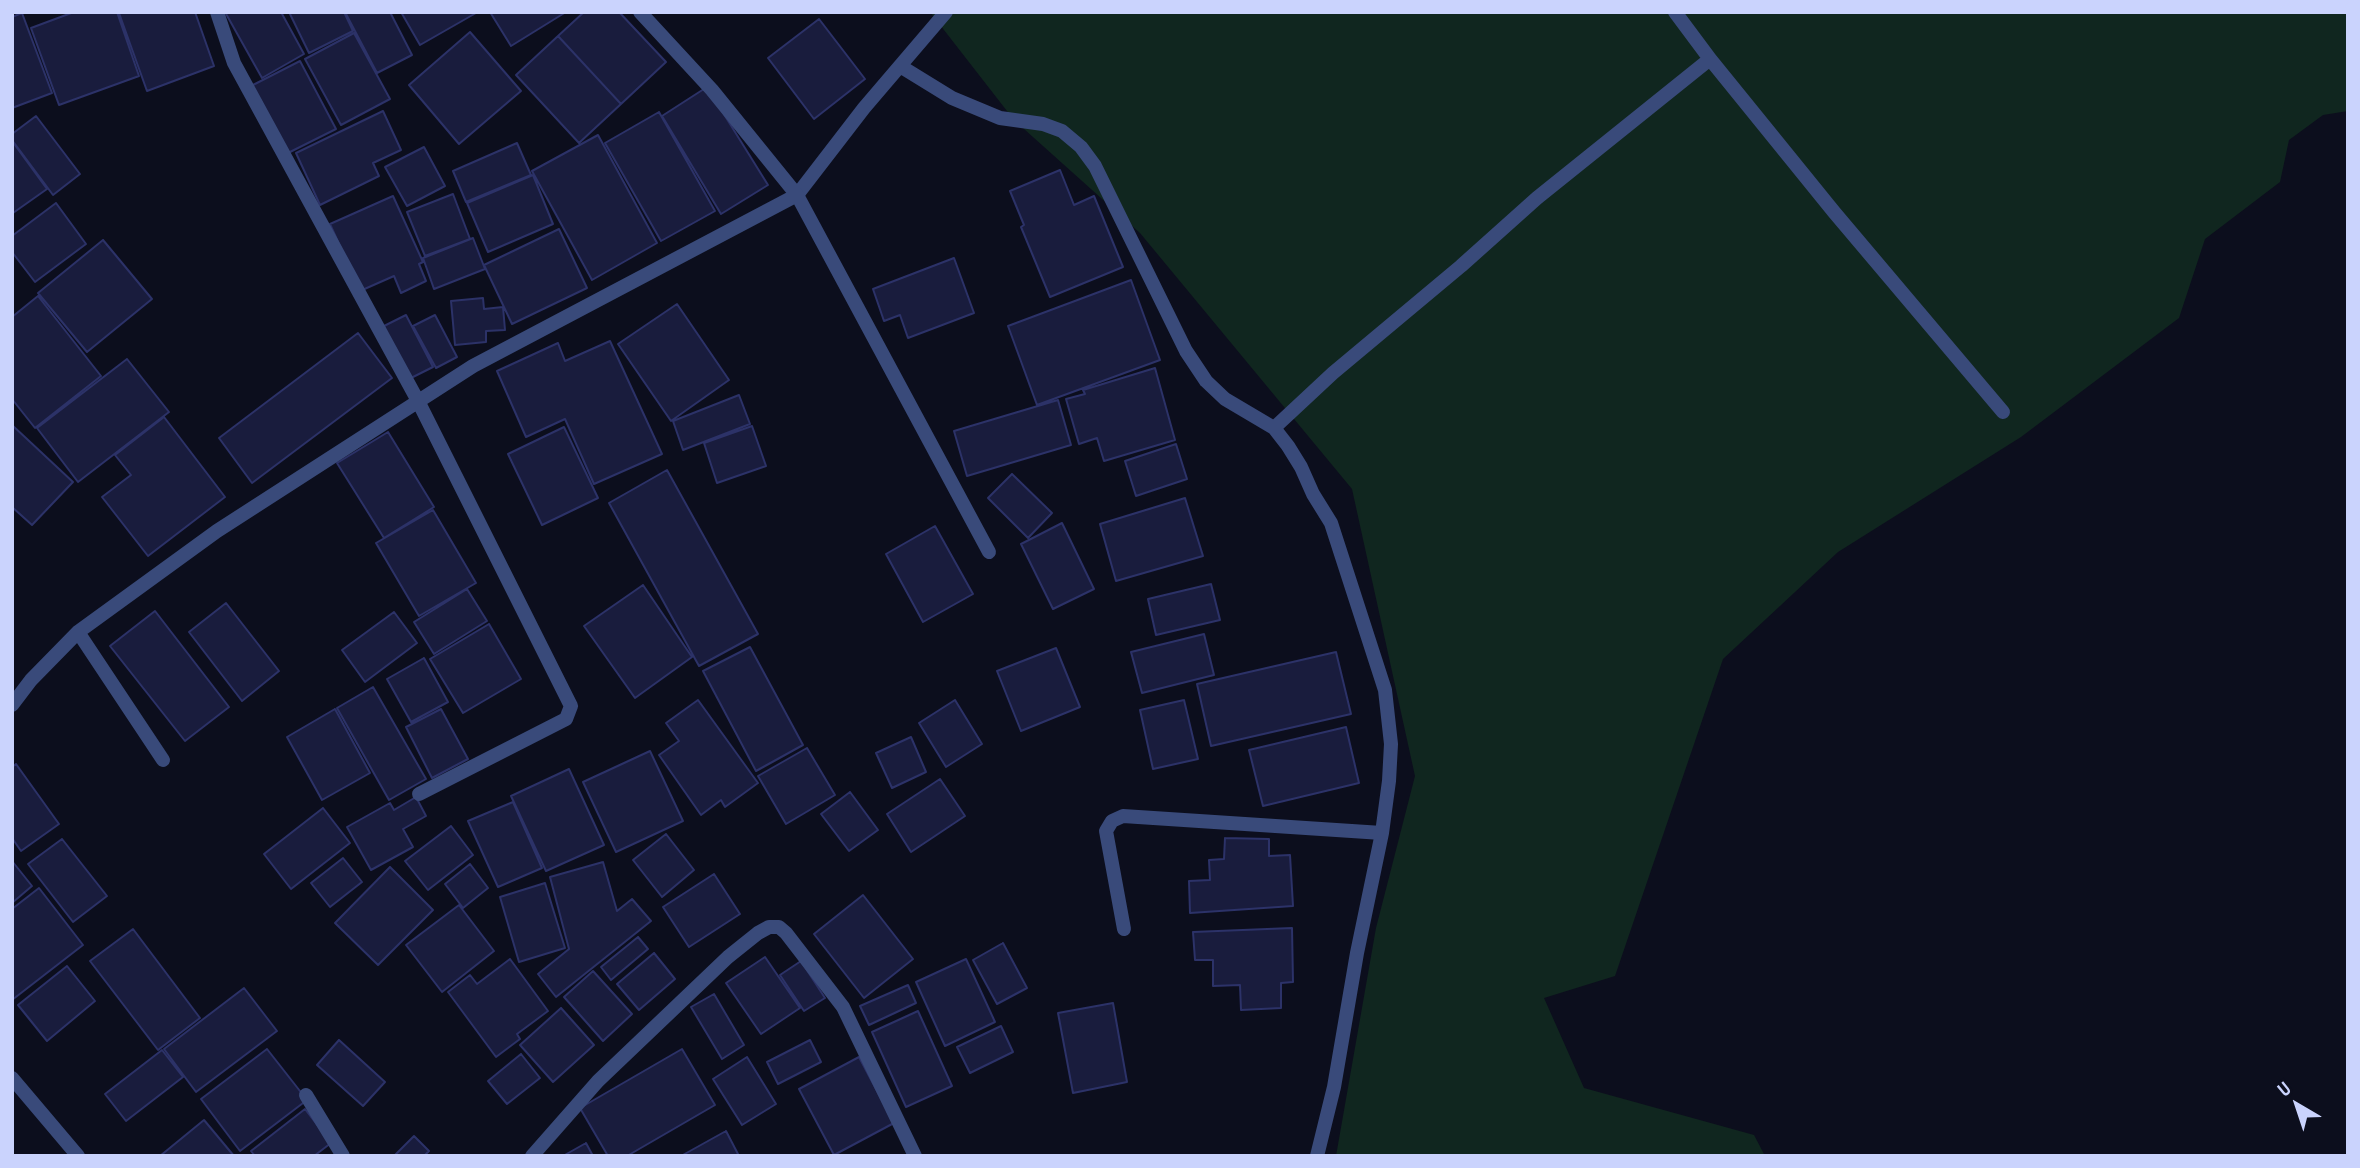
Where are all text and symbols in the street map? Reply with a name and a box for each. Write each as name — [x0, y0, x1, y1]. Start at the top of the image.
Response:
north arrow — [2262, 1070, 2332, 1140]
text: U — [2272, 1076, 2295, 1101]

